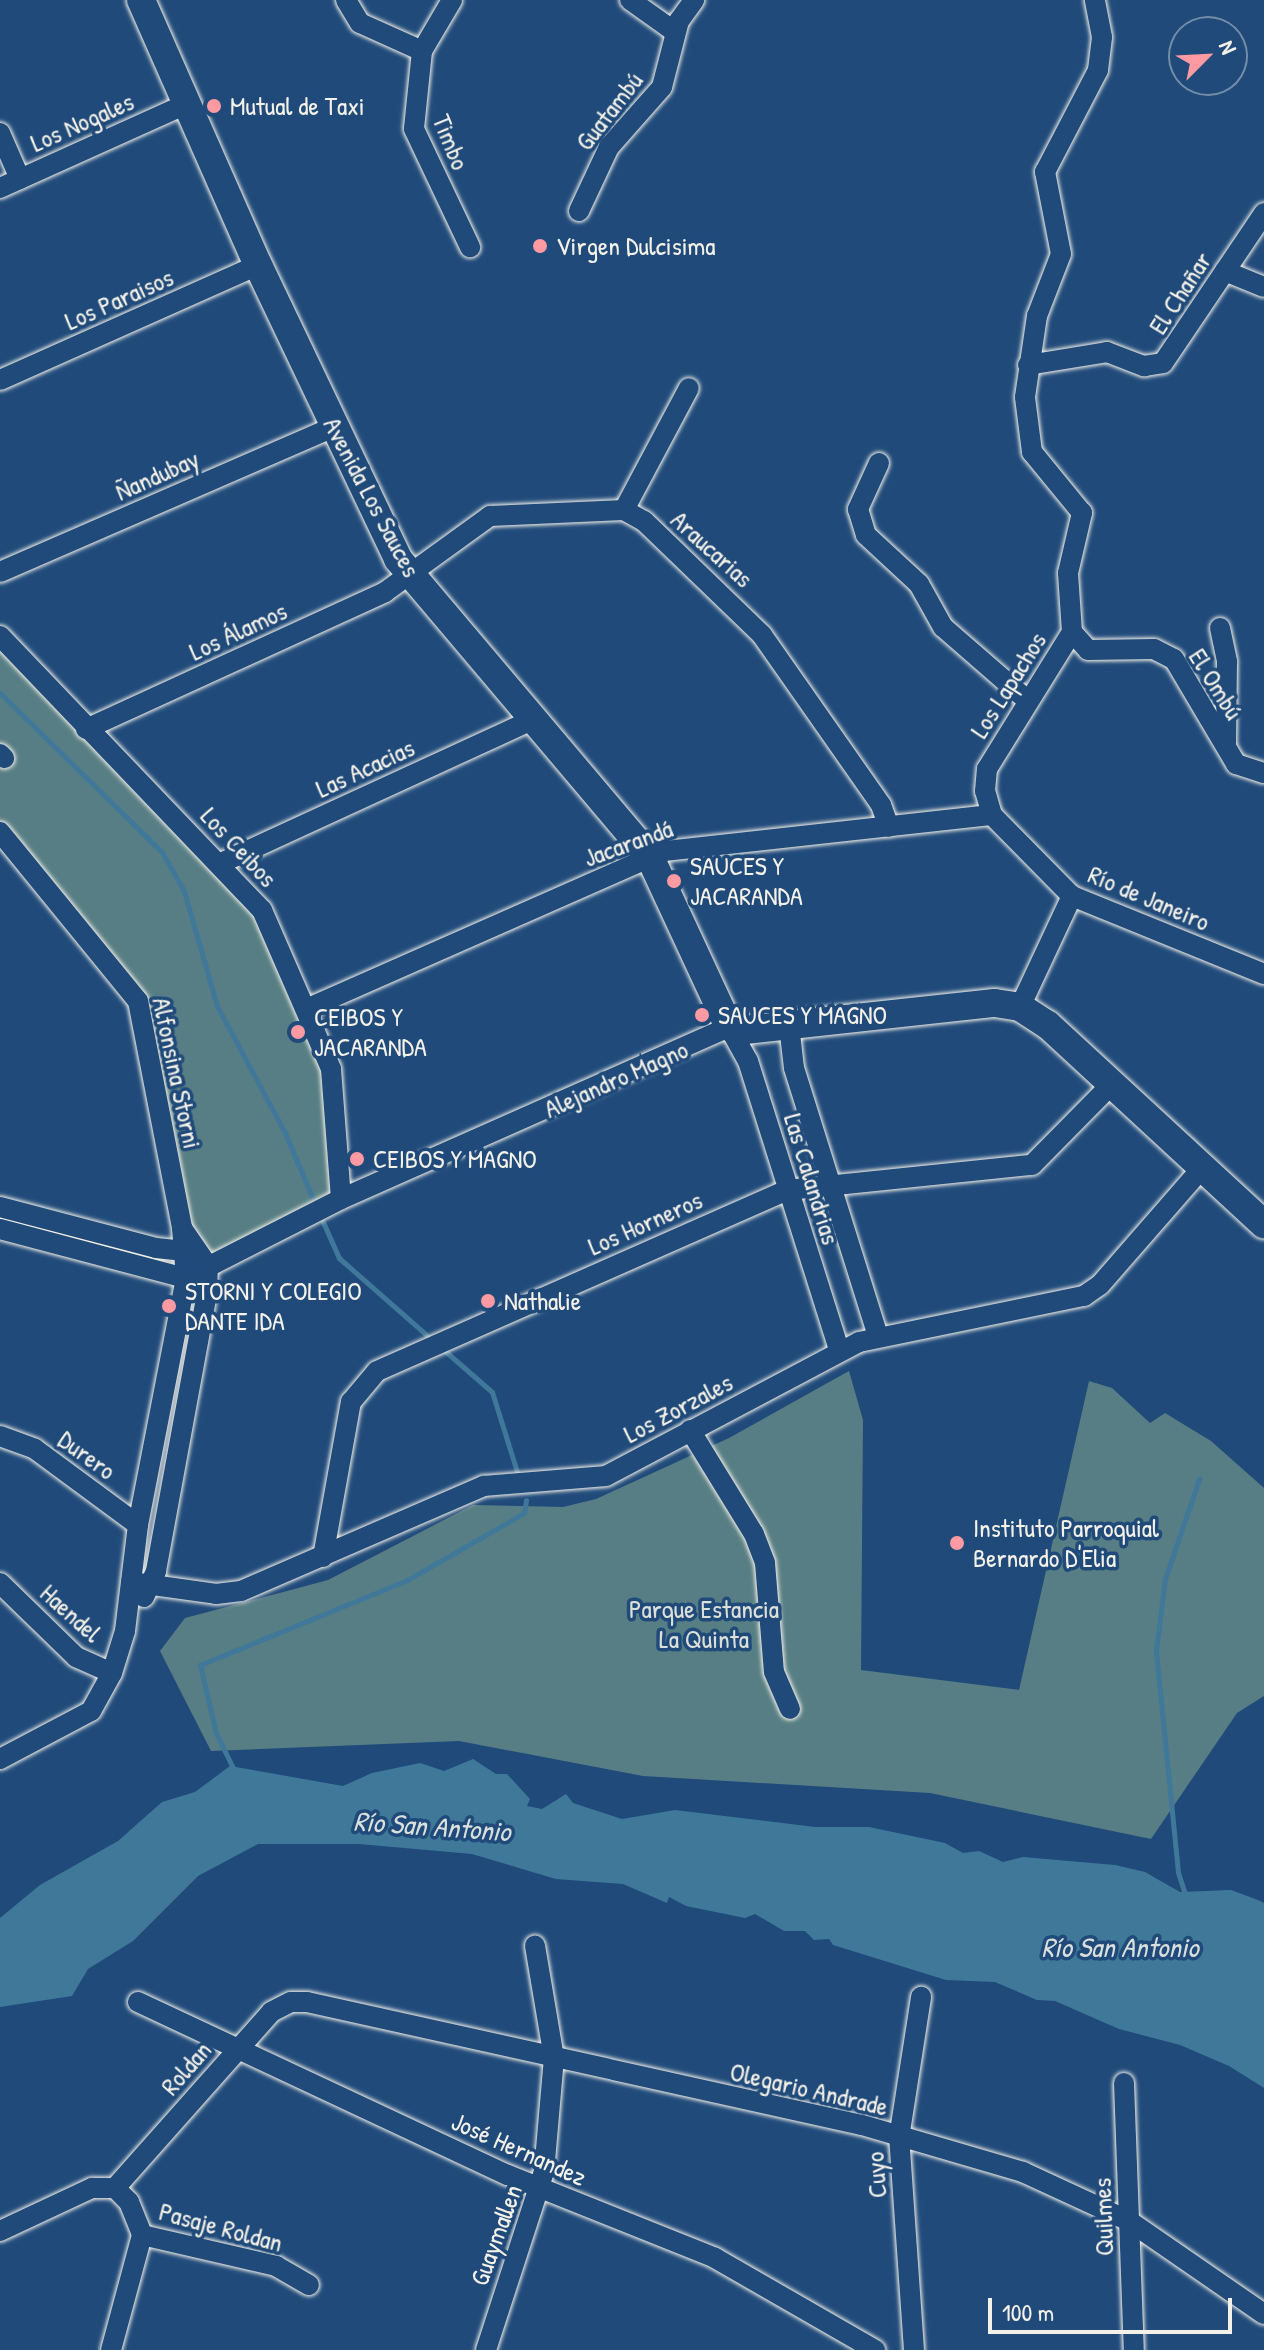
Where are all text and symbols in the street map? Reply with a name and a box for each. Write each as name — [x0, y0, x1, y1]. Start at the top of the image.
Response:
north arrow — [1168, 16, 1248, 96]
text: N — [1212, 36, 1244, 59]
street label: Guatambú — [569, 66, 649, 156]
street label: Los Nogales — [26, 85, 138, 159]
place label: Mutual de Taxi — [230, 90, 365, 122]
marker: Mutual de Taxi — [205, 97, 223, 115]
street label: Timbo — [426, 110, 476, 174]
place label: Virgen Dulcisima — [556, 230, 715, 262]
marker: Virgen Dulcisima — [531, 237, 549, 255]
street label: El Chañar — [1142, 246, 1218, 340]
street label: Los Paraisos — [60, 261, 178, 337]
street label: Avenida Los Sauces — [317, 412, 427, 582]
street label: Ñandubay — [110, 443, 204, 507]
street label: Araucarias — [665, 504, 759, 594]
street label: Los Álamos — [184, 595, 292, 667]
street label: Los Lapachos — [963, 626, 1053, 744]
street label: El Ombú — [1182, 643, 1250, 725]
street label: Las Acacias — [311, 732, 419, 804]
street label: Los Ceibos — [194, 801, 284, 893]
street label: Jacarandá — [579, 813, 677, 873]
place label: SAUCES Y JACARANDA — [690, 850, 803, 912]
street label: Río de Janeiro — [1084, 858, 1214, 938]
marker: SAUCES Y JACARANDA — [665, 872, 683, 890]
street label: Alfonsina Storni — [146, 995, 208, 1151]
place label: SAUCES Y MAGNO — [718, 999, 887, 1031]
place label: CEIBOS Y JACARANDA — [314, 1001, 427, 1062]
marker: SAUCES Y MAGNO — [693, 1006, 711, 1024]
marker: CEIBOS Y JACARANDA — [289, 1023, 307, 1041]
street label: Alejandro Magno — [539, 1033, 693, 1125]
street label: Las Calandrias — [777, 1110, 847, 1248]
place label: CEIBOS Y MAGNO — [373, 1143, 537, 1175]
marker: CEIBOS Y MAGNO — [348, 1150, 366, 1168]
street label: Los Horneros — [583, 1184, 707, 1262]
place label: STORNI Y COLEGIO DANTE IDA — [185, 1275, 362, 1336]
place label: Nathalie — [504, 1285, 581, 1317]
marker: Nathalie — [479, 1292, 497, 1310]
marker: STORNI Y COLEGIO DANTE IDA — [160, 1297, 178, 1315]
street label: Los Zorzales — [618, 1366, 738, 1450]
street label: Durero — [52, 1424, 122, 1486]
place label: Instituto Parroquial Bernardo D'Elia — [973, 1512, 1159, 1574]
marker: Instituto Parroquial Bernardo D'Elia — [948, 1534, 966, 1552]
street label: Haendel — [34, 1577, 108, 1649]
park label: Parque Estancia La Quinta — [629, 1593, 779, 1654]
water label: Río San Antonio — [352, 1804, 512, 1848]
water label: Río San Antonio — [1041, 1930, 1199, 1964]
street label: Roldan — [154, 2035, 218, 2101]
street label: Olegario Andrade — [727, 2056, 891, 2122]
street label: José Hernandez — [447, 2105, 591, 2193]
street label: Cuyo — [859, 2151, 893, 2199]
street label: Quilmes — [1086, 2177, 1120, 2257]
street label: Guaymallen — [463, 2180, 529, 2290]
street label: Pasaje Roldan — [156, 2196, 286, 2258]
scale bar — [992, 2282, 1236, 2332]
text: 100 m — [1002, 2296, 1054, 2328]

